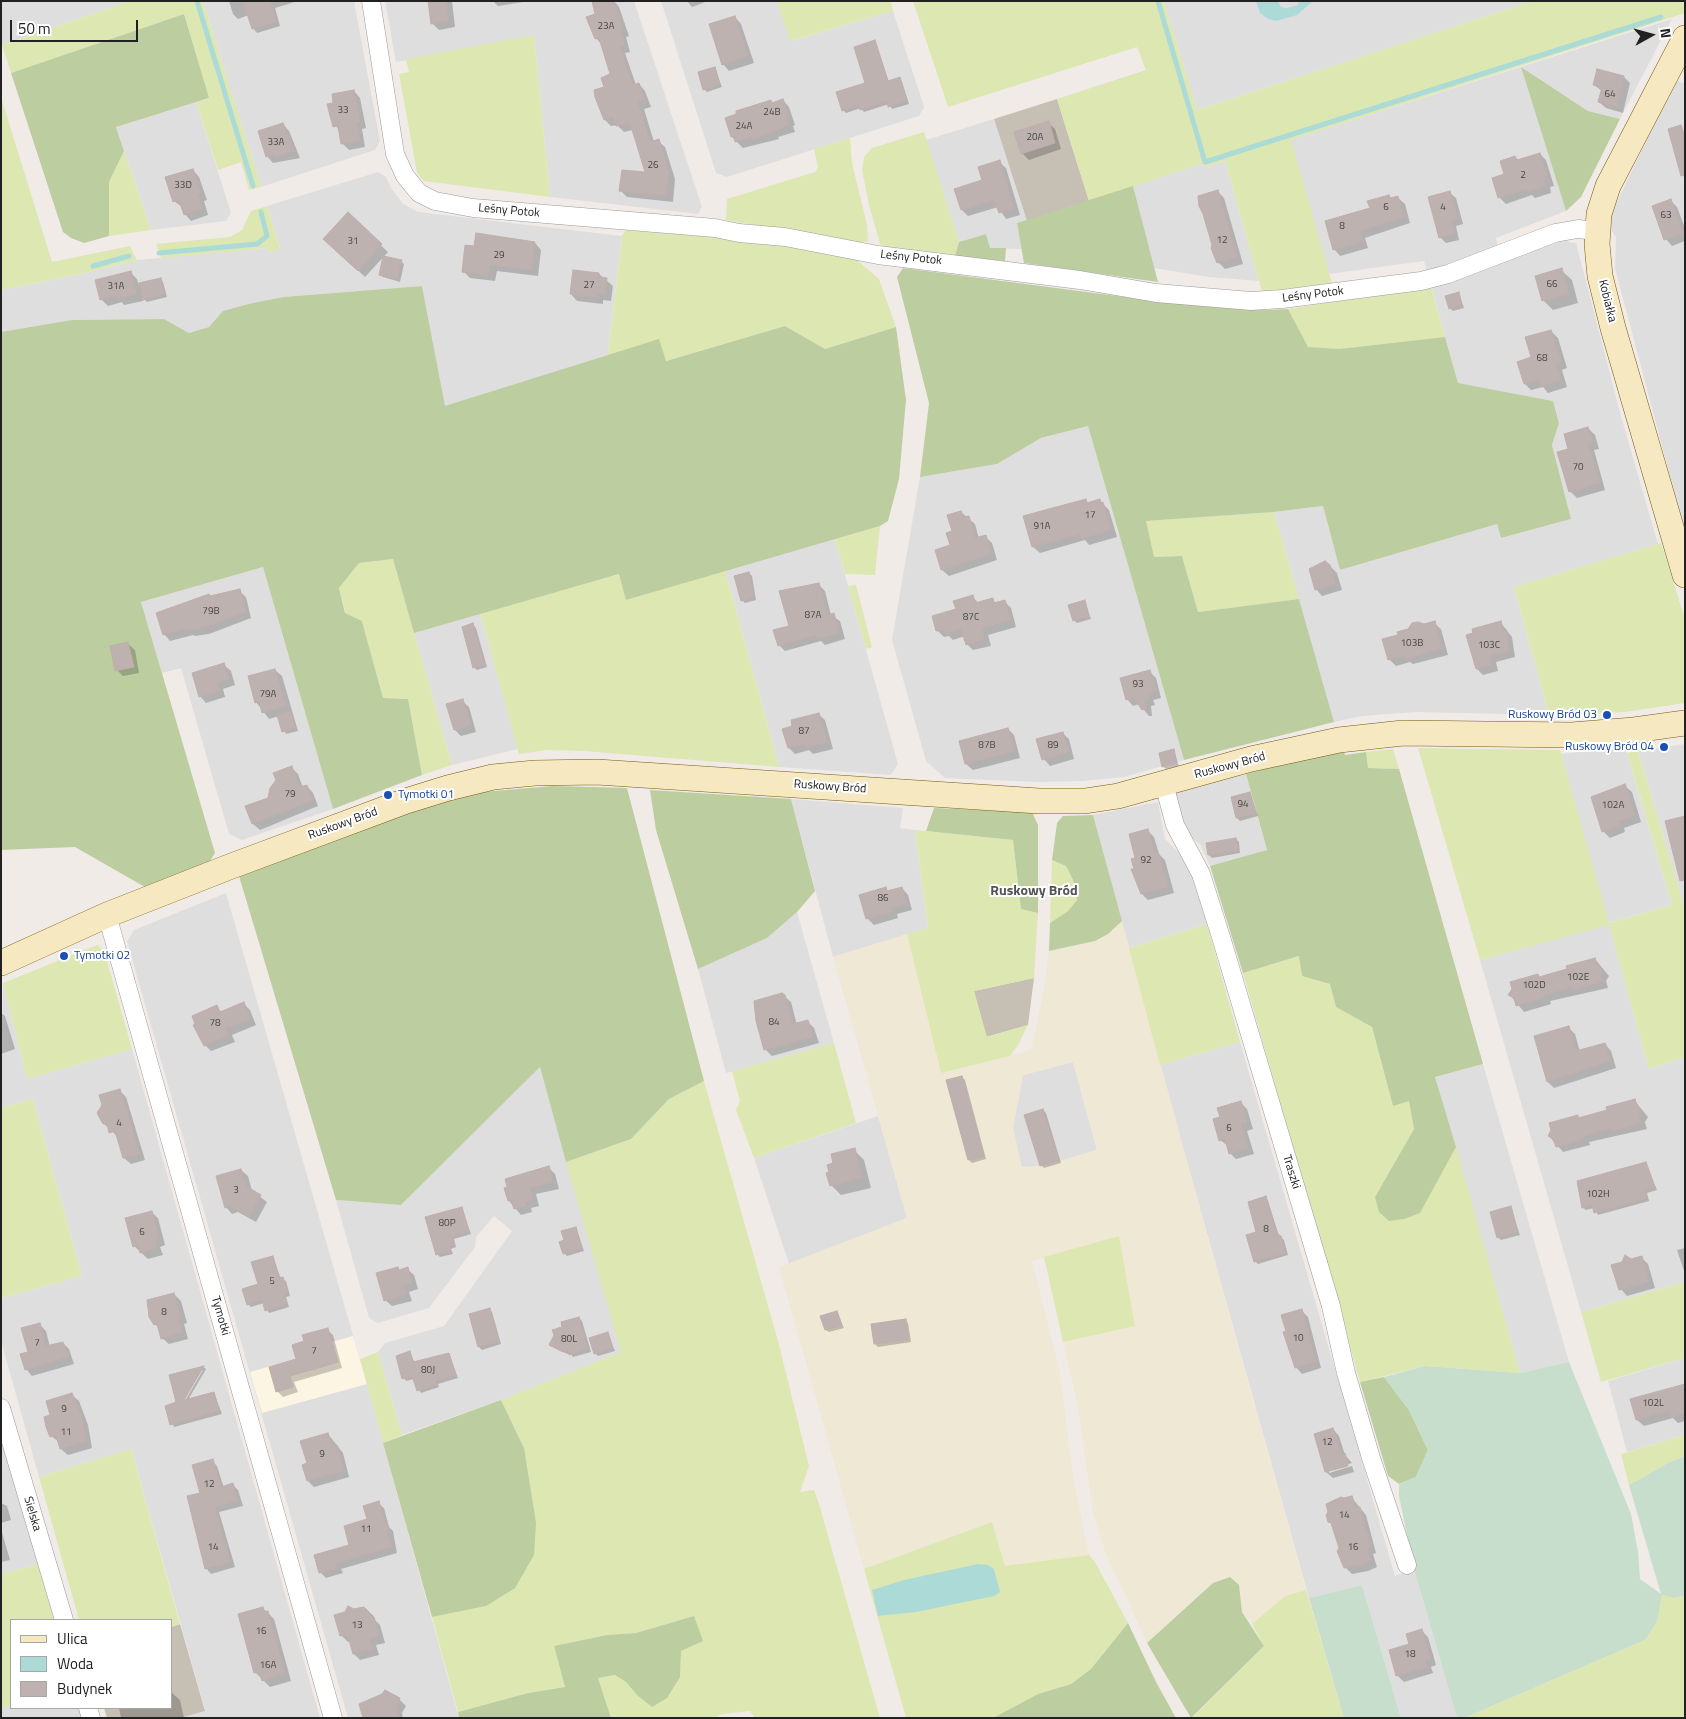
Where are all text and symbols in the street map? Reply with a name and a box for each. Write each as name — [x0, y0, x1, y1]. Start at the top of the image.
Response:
scale bar — [12, 10, 140, 42]
north arrow — [1626, 10, 1676, 60]
text: 50 m — [18, 17, 51, 40]
house number: 23A — [597, 21, 615, 33]
text: N — [1655, 27, 1677, 39]
house number: 64 — [1604, 89, 1616, 101]
house number: 33 — [337, 105, 349, 117]
house number: 24B — [763, 107, 781, 119]
house number: 24A — [735, 121, 753, 133]
house number: 20A — [1026, 132, 1044, 144]
house number: 33A — [267, 137, 285, 149]
house number: 26 — [647, 160, 659, 172]
house number: 2 — [1520, 170, 1526, 182]
house number: 33D — [174, 180, 192, 192]
street label: Leśny Potok — [478, 201, 540, 221]
house number: 6 — [1383, 202, 1389, 214]
house number: 4 — [1440, 202, 1446, 214]
house number: 63 — [1660, 210, 1672, 222]
house number: 8 — [1339, 221, 1345, 233]
house number: 12 — [1216, 235, 1228, 247]
house number: 31 — [347, 236, 359, 248]
street label: Leśny Potok — [880, 248, 942, 268]
house number: 29 — [493, 250, 505, 262]
street label: Kobiałka — [1595, 278, 1619, 324]
house number: 66 — [1546, 279, 1558, 291]
house number: 27 — [583, 280, 595, 292]
house number: 31A — [107, 281, 125, 293]
street label: Leśny Potok — [1281, 284, 1345, 306]
house number: 68 — [1536, 353, 1548, 365]
house number: 70 — [1572, 462, 1584, 474]
house number: 17 — [1084, 510, 1096, 522]
house number: 91A — [1033, 521, 1051, 533]
house number: 79B — [202, 606, 220, 618]
house number: 87A — [804, 610, 822, 622]
house number: 87C — [963, 612, 979, 624]
house number: 103B — [1401, 638, 1423, 650]
house number: 103C — [1478, 640, 1500, 652]
house number: 93 — [1132, 679, 1144, 691]
house number: 79A — [259, 689, 277, 701]
place label: Ruskowy Bród 03 — [1508, 708, 1597, 722]
marker: Ruskowy Bród 03 — [1601, 709, 1613, 721]
house number: 87 — [798, 726, 810, 738]
house number: 87B — [978, 740, 996, 752]
house number: 89 — [1047, 740, 1059, 752]
place label: Ruskowy Bród 04 — [1565, 740, 1654, 754]
marker: Ruskowy Bród 04 — [1658, 741, 1670, 753]
street label: Ruskowy Bród — [1193, 750, 1267, 782]
street label: Ruskowy Bród — [793, 777, 867, 797]
place label: Tymotki 01 — [398, 788, 454, 802]
house number: 79 — [284, 789, 296, 801]
marker: Tymotki 01 — [382, 789, 394, 801]
house number: 94 — [1237, 799, 1249, 811]
house number: 102A — [1602, 800, 1624, 812]
street label: Ruskowy Bród — [306, 805, 380, 843]
house number: 92 — [1140, 855, 1152, 867]
district label: Ruskowy Bród — [990, 884, 1078, 900]
house number: 86 — [877, 893, 889, 905]
place label: Tymotki 02 — [74, 949, 130, 963]
marker: Tymotki 02 — [58, 950, 70, 962]
house number: 102E — [1567, 972, 1589, 984]
house number: 102D — [1522, 980, 1546, 992]
house number: 84 — [768, 1017, 780, 1029]
house number: 78 — [209, 1018, 221, 1030]
house number: 4 — [116, 1118, 122, 1130]
house number: 6 — [1226, 1123, 1232, 1135]
street label: Traszki — [1279, 1153, 1303, 1191]
house number: 3 — [233, 1185, 239, 1197]
house number: 102H — [1586, 1189, 1610, 1201]
house number: 80P — [438, 1218, 456, 1230]
house number: 8 — [1263, 1224, 1269, 1236]
house number: 6 — [139, 1227, 145, 1239]
house number: 5 — [269, 1276, 275, 1288]
street label: Tymotki — [208, 1295, 232, 1337]
house number: 8 — [161, 1307, 167, 1319]
house number: 10 — [1292, 1333, 1304, 1345]
house number: 80L — [561, 1334, 577, 1346]
house number: 7 — [34, 1338, 40, 1350]
house number: 7 — [311, 1346, 317, 1358]
house number: 80J — [421, 1365, 435, 1377]
house number: 102L — [1642, 1398, 1664, 1410]
house number: 9 — [61, 1404, 67, 1416]
house number: 11 — [60, 1427, 72, 1439]
house number: 12 — [1321, 1437, 1333, 1449]
house number: 9 — [319, 1449, 325, 1461]
house number: 12 — [203, 1479, 215, 1491]
street label: Sielska — [20, 1495, 44, 1533]
house number: 14 — [1338, 1510, 1350, 1522]
house number: 11 — [360, 1524, 372, 1536]
house number: 14 — [207, 1542, 219, 1554]
house number: 16 — [1347, 1542, 1359, 1554]
legend — [10, 1619, 172, 1709]
house number: 13 — [351, 1620, 363, 1632]
house number: 16 — [255, 1626, 267, 1638]
text: Ulica — [57, 1627, 87, 1650]
house number: 18 — [1404, 1649, 1416, 1661]
text: Woda — [57, 1652, 93, 1675]
house number: 16A — [259, 1660, 277, 1672]
text: Budynek — [57, 1677, 112, 1700]

